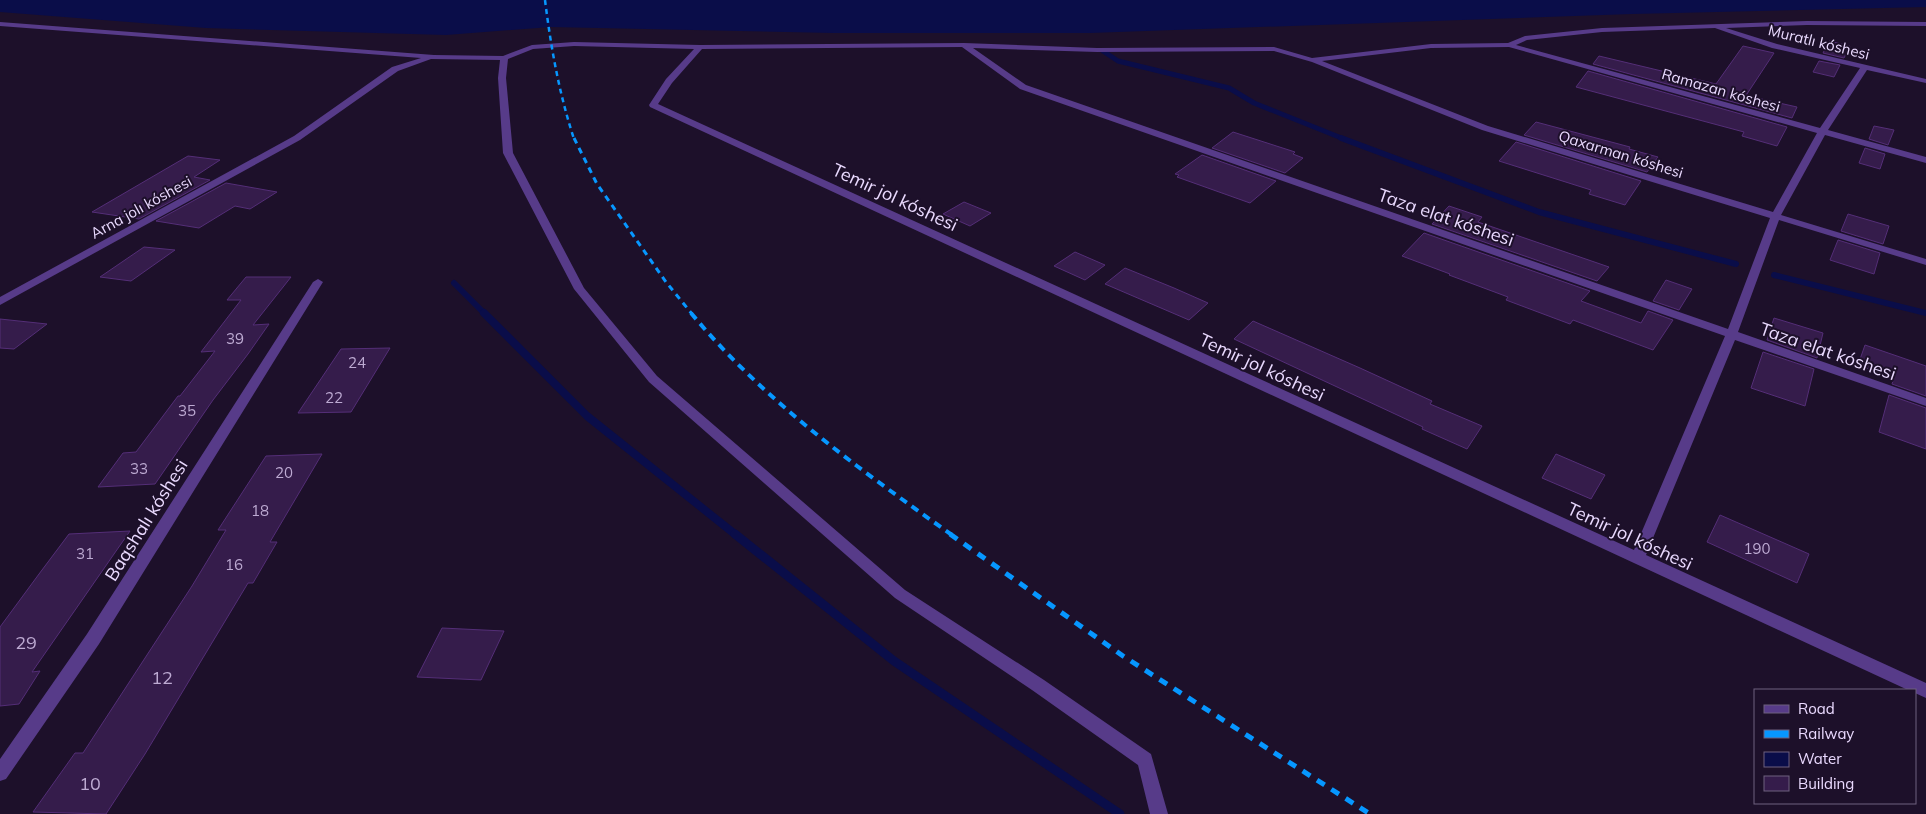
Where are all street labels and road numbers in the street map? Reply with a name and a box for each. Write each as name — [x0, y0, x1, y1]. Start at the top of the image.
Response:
street label: Muratlı kóshesi — [1766, 20, 1872, 64]
street label: Ramazan kóshesi — [1660, 64, 1782, 116]
street label: Qaxarman kóshesi — [1556, 126, 1686, 182]
street label: Temir jol kóshesi — [829, 158, 961, 236]
street label: Arna jolı kóshesi — [87, 171, 195, 243]
street label: Taza elat kóshesi — [1375, 183, 1517, 251]
street label: Taza elat kóshesi — [1757, 317, 1899, 385]
street label: Temir jol kóshesi — [1196, 328, 1328, 406]
street label: Baqshalı kóshesi — [99, 455, 193, 585]
street label: Temir jol kóshesi — [1564, 497, 1696, 575]

